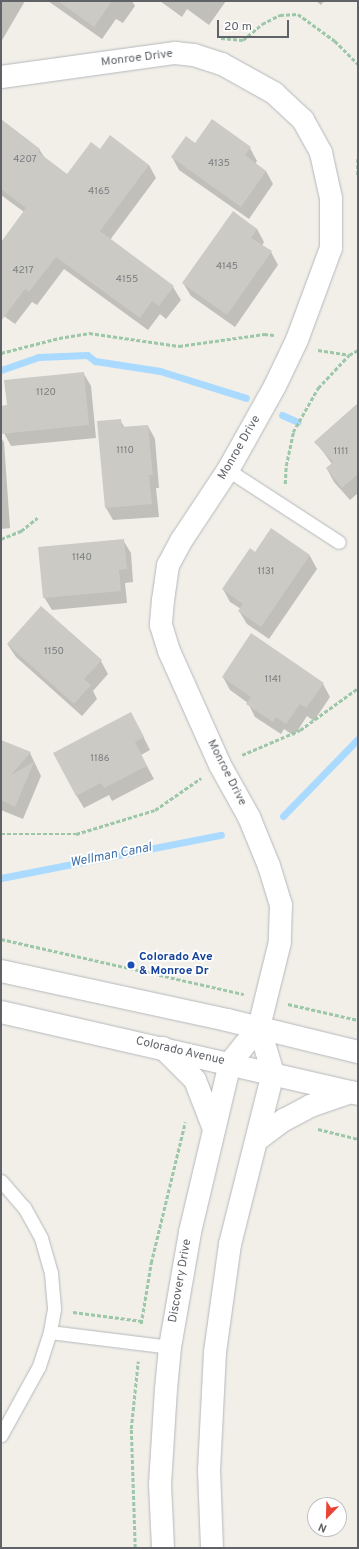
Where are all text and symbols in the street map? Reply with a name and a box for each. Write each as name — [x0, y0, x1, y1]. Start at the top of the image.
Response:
scale bar — [219, 12, 291, 38]
text: 20 m — [224, 19, 252, 35]
street label: Monroe Drive — [100, 47, 174, 71]
house number: 4207 — [13, 154, 37, 166]
house number: 4135 — [208, 158, 230, 170]
house number: 4165 — [88, 186, 110, 198]
house number: 4145 — [216, 261, 238, 273]
house number: 4217 — [12, 265, 34, 277]
house number: 4155 — [116, 274, 138, 286]
house number: 1120 — [36, 387, 56, 399]
street label: Monroe Drive — [216, 413, 264, 483]
house number: 1110 — [116, 445, 134, 457]
house number: 1111 — [334, 446, 348, 458]
house number: 1140 — [72, 552, 92, 564]
house number: 1131 — [257, 566, 275, 578]
house number: 1150 — [44, 646, 64, 658]
house number: 1141 — [264, 674, 282, 686]
street label: Monroe Drive — [203, 738, 249, 808]
house number: 1186 — [90, 753, 110, 765]
water label: Wellman Canal — [69, 840, 153, 872]
place label: Colorado Ave & Monroe Dr — [139, 951, 213, 979]
marker: Colorado Ave & Monroe Dr — [126, 960, 136, 970]
street label: Colorado Avenue — [134, 1035, 226, 1069]
street label: Discovery Drive — [167, 1238, 195, 1324]
north arrow — [307, 1497, 347, 1537]
text: N — [316, 1519, 329, 1535]

